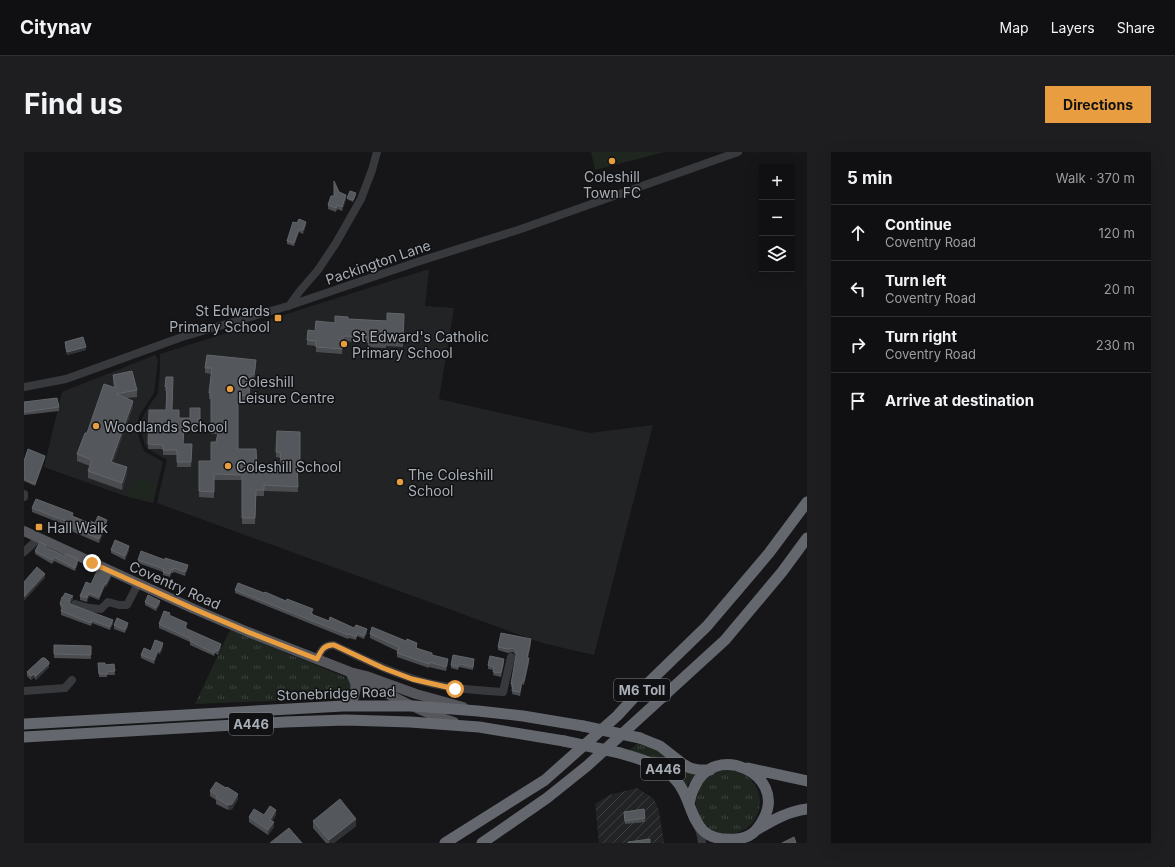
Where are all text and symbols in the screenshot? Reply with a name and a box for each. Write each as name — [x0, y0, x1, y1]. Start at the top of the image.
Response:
text: Citynav — [20, 16, 92, 39]
text: Map — [1000, 19, 1029, 36]
text: Layers — [1051, 19, 1095, 36]
text: Share — [1117, 19, 1155, 36]
button: Directions — [1045, 86, 1151, 123]
text: Find us — [24, 87, 123, 121]
marker: Coleshill Town FC — [607, 156, 617, 166]
map controls — [759, 164, 795, 272]
button: + — [759, 164, 795, 200]
place label: Coleshill Town FC — [583, 168, 641, 201]
text: 5 min — [847, 168, 893, 188]
text: Walk · 370 m — [1056, 170, 1135, 186]
button: − — [759, 200, 795, 236]
text: Continue — [885, 215, 952, 234]
icon: ahead — [847, 222, 869, 244]
text: 120 m — [1099, 225, 1135, 241]
text: Coventry Road — [885, 234, 976, 250]
street label: Packington Lane — [323, 236, 433, 288]
button: layers — [759, 236, 795, 272]
text: Turn left — [885, 271, 946, 290]
icon: left — [847, 278, 869, 300]
text: 20 m — [1104, 281, 1135, 297]
text: Coventry Road — [885, 290, 976, 306]
place label: St Edwards Primary School — [169, 302, 270, 335]
marker: St Edwards Primary School — [273, 313, 283, 323]
text: Turn right — [885, 327, 957, 346]
place label: St Edward's Catholic Primary School — [352, 328, 489, 361]
icon: right — [847, 334, 869, 356]
text: 230 m — [1096, 337, 1135, 353]
marker: St Edward's Catholic Primary School — [339, 339, 349, 349]
text: Coventry Road — [885, 346, 976, 362]
place label: Coleshill Leisure Centre — [238, 373, 335, 406]
marker: Coleshill Leisure Centre — [225, 384, 235, 394]
icon: arrive — [847, 390, 869, 412]
text: Arrive at destination — [885, 391, 1034, 410]
place label: Woodlands School — [104, 418, 227, 435]
marker: Woodlands School — [91, 421, 101, 431]
place label: Coleshill School — [236, 458, 341, 475]
marker: Coleshill School — [223, 461, 233, 471]
place label: The Coleshill School — [408, 466, 493, 499]
marker: The Coleshill School — [395, 477, 405, 487]
place label: Hall Walk — [47, 519, 108, 536]
marker: Hall Walk — [34, 522, 44, 532]
route end — [83, 554, 101, 572]
street label: Coventry Road — [127, 557, 223, 613]
road number: M6 Toll — [614, 679, 670, 701]
route start — [446, 680, 464, 698]
street label: Stonebridge Road — [276, 682, 396, 704]
road number: A446 — [229, 713, 273, 735]
road number: A446 — [641, 758, 685, 780]

